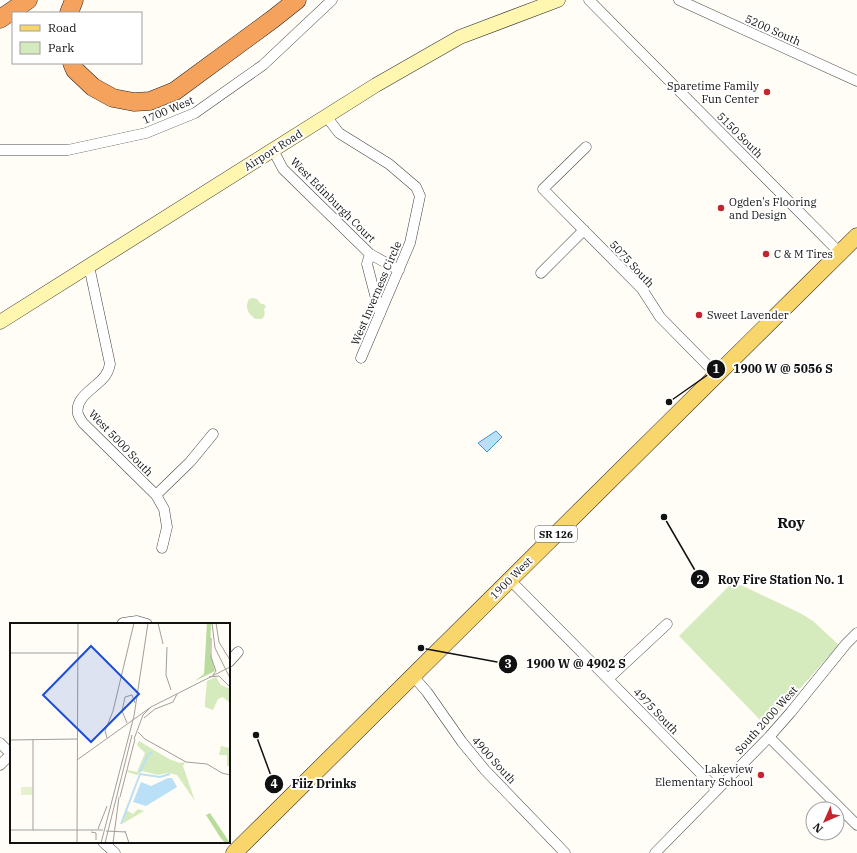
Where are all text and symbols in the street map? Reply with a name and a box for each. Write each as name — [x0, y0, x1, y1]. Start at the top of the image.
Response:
legend — [12, 12, 142, 64]
street label: 5200 South — [743, 12, 803, 48]
text: Road — [48, 20, 77, 35]
text: Park — [48, 40, 74, 55]
place label: Sparetime Family Fun Center — [667, 79, 759, 106]
marker: Sparetime Family Fun Center — [762, 87, 772, 97]
street label: 1700 West — [140, 93, 196, 127]
street label: 5150 South — [714, 109, 766, 161]
street label: Airport Road — [241, 126, 305, 174]
street label: West Edinburgh Court — [288, 155, 379, 246]
place label: Ogden's Flooring and Design — [729, 195, 817, 222]
marker: Ogden's Flooring and Design — [716, 203, 726, 213]
street label: 5075 South — [607, 238, 657, 291]
street label: West Inverness Circle — [348, 239, 404, 347]
place label: C & M Tires — [774, 247, 833, 261]
marker: C & M Tires — [761, 249, 771, 259]
place label: Sweet Lavender — [707, 308, 789, 322]
marker: Sweet Lavender — [694, 310, 704, 320]
callout: 1900 W @ 5056 S — [706, 357, 841, 381]
text: 1 — [712, 361, 720, 376]
text: 1900 W @ 5056 S — [733, 361, 833, 376]
street label: West 5000 South — [86, 407, 156, 479]
district label: Roy — [777, 513, 805, 532]
road number: SR 126 — [535, 526, 577, 542]
street label: 1900 West — [487, 554, 535, 602]
callout: Roy Fire Station No. 1 — [690, 567, 853, 591]
text: 2 — [696, 572, 704, 587]
text: Roy Fire Station No. 1 — [718, 572, 844, 587]
inset map — [10, 623, 230, 843]
callout: 1900 W @ 4902 S — [498, 652, 633, 676]
text: 3 — [504, 656, 512, 671]
text: 1900 W @ 4902 S — [526, 656, 626, 671]
street label: South 2000 West — [732, 683, 800, 757]
street label: 4975 South — [630, 685, 682, 737]
street label: 4900 South — [469, 733, 519, 787]
place label: Lakeview Elementary School — [655, 762, 753, 789]
marker: Lakeview Elementary School — [756, 770, 766, 780]
callout: Fiiz Drinks — [264, 772, 365, 796]
text: 4 — [270, 776, 278, 791]
text: Fiiz Drinks — [292, 776, 356, 791]
north arrow — [805, 801, 845, 841]
text: N — [810, 820, 826, 836]

